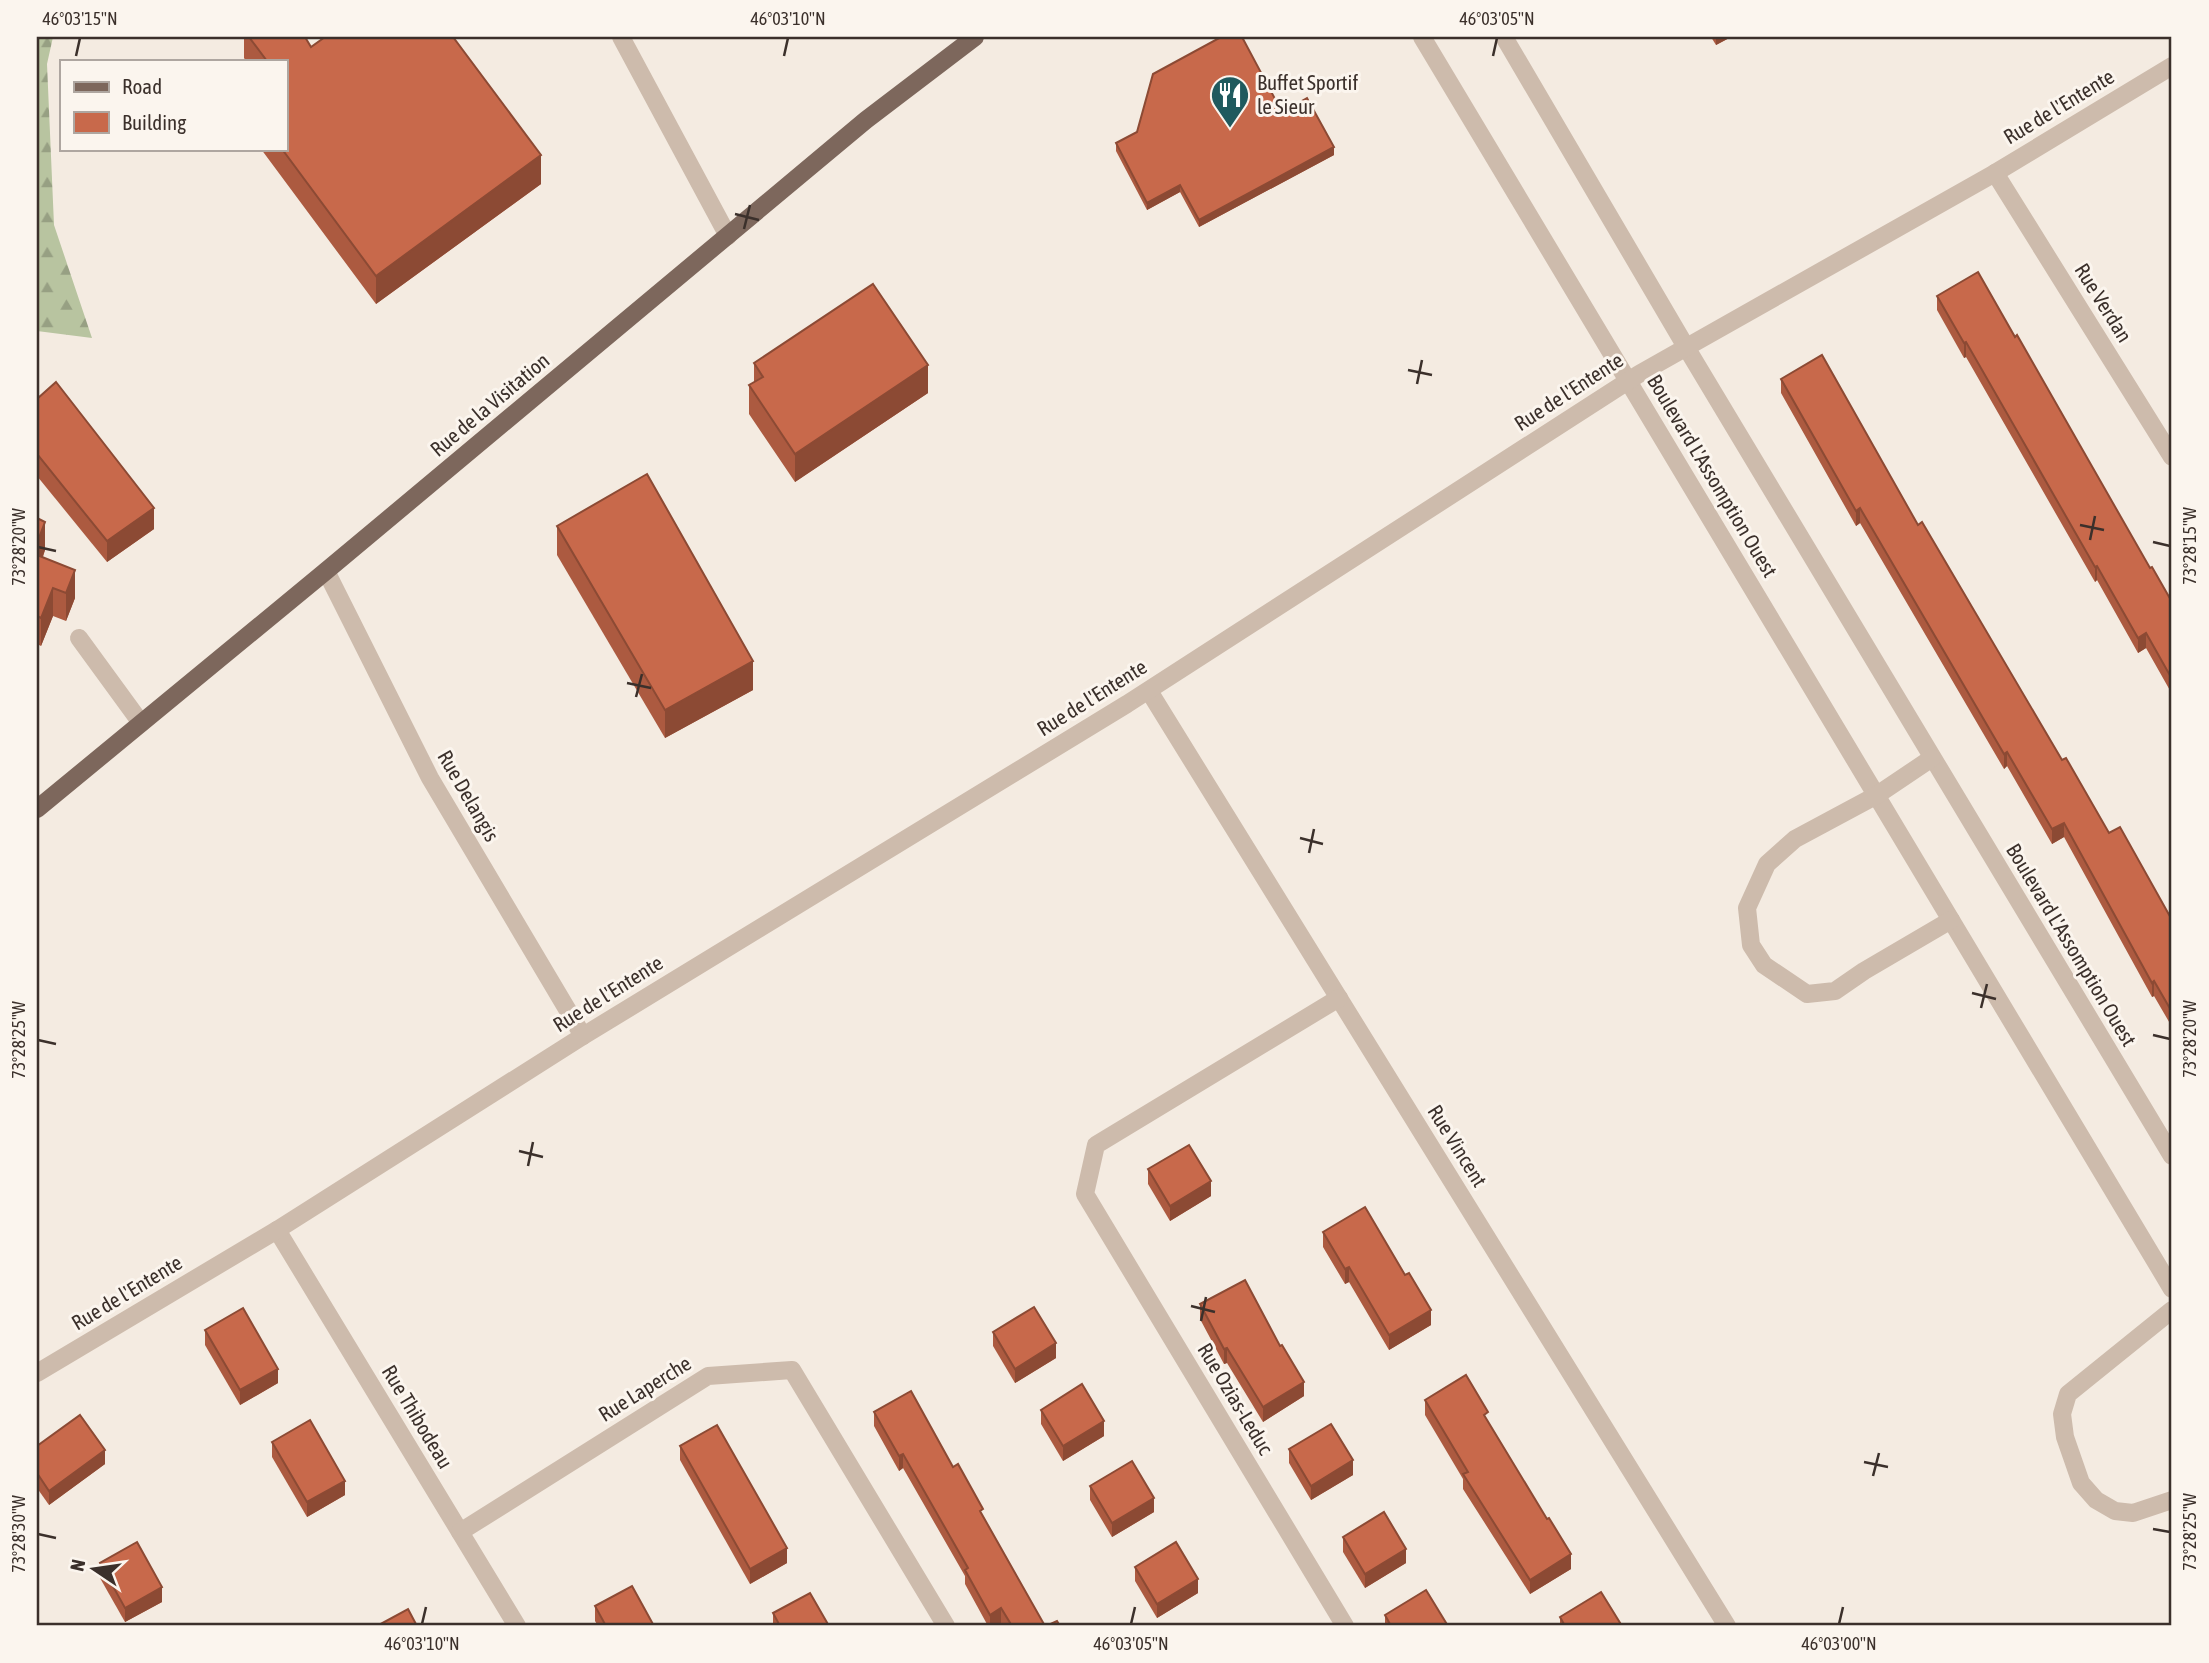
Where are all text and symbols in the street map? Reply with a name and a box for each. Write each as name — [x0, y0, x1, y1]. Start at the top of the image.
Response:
text: 46°03'15"N — [42, 8, 118, 29]
text: 46°03'10"N — [750, 8, 826, 29]
text: 46°03'05"N — [1459, 8, 1535, 29]
legend — [60, 60, 287, 150]
street label: Rue de l'Entente — [1999, 64, 2118, 148]
place label: Buffet Sportif le Sieur — [1257, 70, 1358, 118]
text: Road — [122, 74, 162, 98]
restaurant icon: Buffet Sportif le Sieur — [1209, 74, 1251, 129]
text: Building — [122, 110, 186, 134]
street label: Rue Verdan — [2070, 259, 2137, 346]
street label: Rue de l'Entente — [1510, 347, 1627, 435]
street label: Rue de la Visitation — [425, 348, 554, 461]
street label: Boulevard L'Assomption Ouest — [1643, 370, 1783, 581]
text: 73°28'15"W — [2179, 507, 2200, 585]
text: 73°28'20"W — [8, 508, 29, 586]
street label: Rue de l'Entente — [1032, 654, 1151, 740]
street label: Rue Delangis — [433, 746, 505, 845]
street label: Boulevard L'Assomption Ouest — [2002, 839, 2142, 1050]
street label: Rue de l'Entente — [548, 950, 667, 1036]
text: 73°28'20"W — [2179, 1000, 2200, 1078]
text: 73°28'25"W — [8, 1001, 29, 1079]
street label: Rue Vincent — [1423, 1100, 1492, 1191]
street label: Rue de l'Entente — [67, 1250, 186, 1334]
street label: Rue Ozias-Leduc — [1193, 1338, 1279, 1459]
street label: Rue Laperche — [594, 1350, 695, 1426]
street label: Rue Thibodeau — [378, 1361, 458, 1472]
text: 73°28'25"W — [2179, 1493, 2200, 1571]
text: 73°28'30"W — [8, 1495, 29, 1573]
north arrow — [60, 1534, 130, 1604]
text: N — [65, 1557, 89, 1573]
text: 46°03'10"N — [384, 1633, 460, 1654]
text: 46°03'05"N — [1093, 1633, 1169, 1654]
text: 46°03'00"N — [1801, 1633, 1877, 1654]

